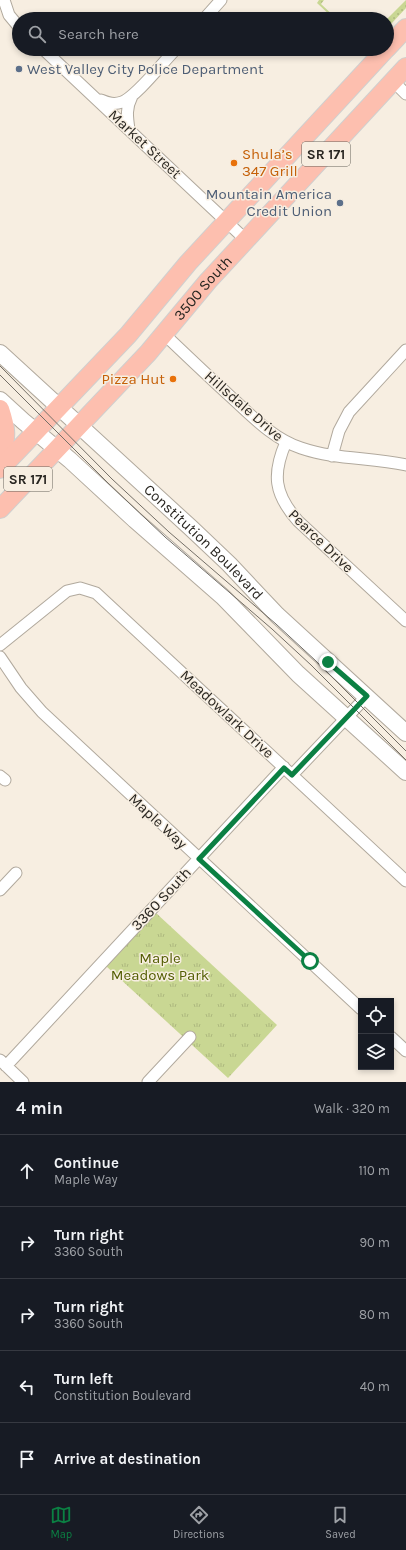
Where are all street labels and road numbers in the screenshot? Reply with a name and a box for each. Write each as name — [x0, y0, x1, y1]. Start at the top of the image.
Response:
street label: Market Street — [105, 106, 185, 183]
road number: SR 171 — [302, 142, 350, 166]
street label: 3500 South — [170, 252, 236, 324]
street label: Hillsdale Drive — [201, 367, 287, 445]
road number: SR 171 — [4, 467, 52, 491]
street label: Constitution Boulevard — [140, 481, 267, 604]
street label: Pearce Drive — [285, 505, 357, 577]
street label: Meadowlark Drive — [176, 666, 278, 762]
street label: Maple Way — [125, 789, 191, 853]
street label: 3360 South — [127, 864, 195, 934]

